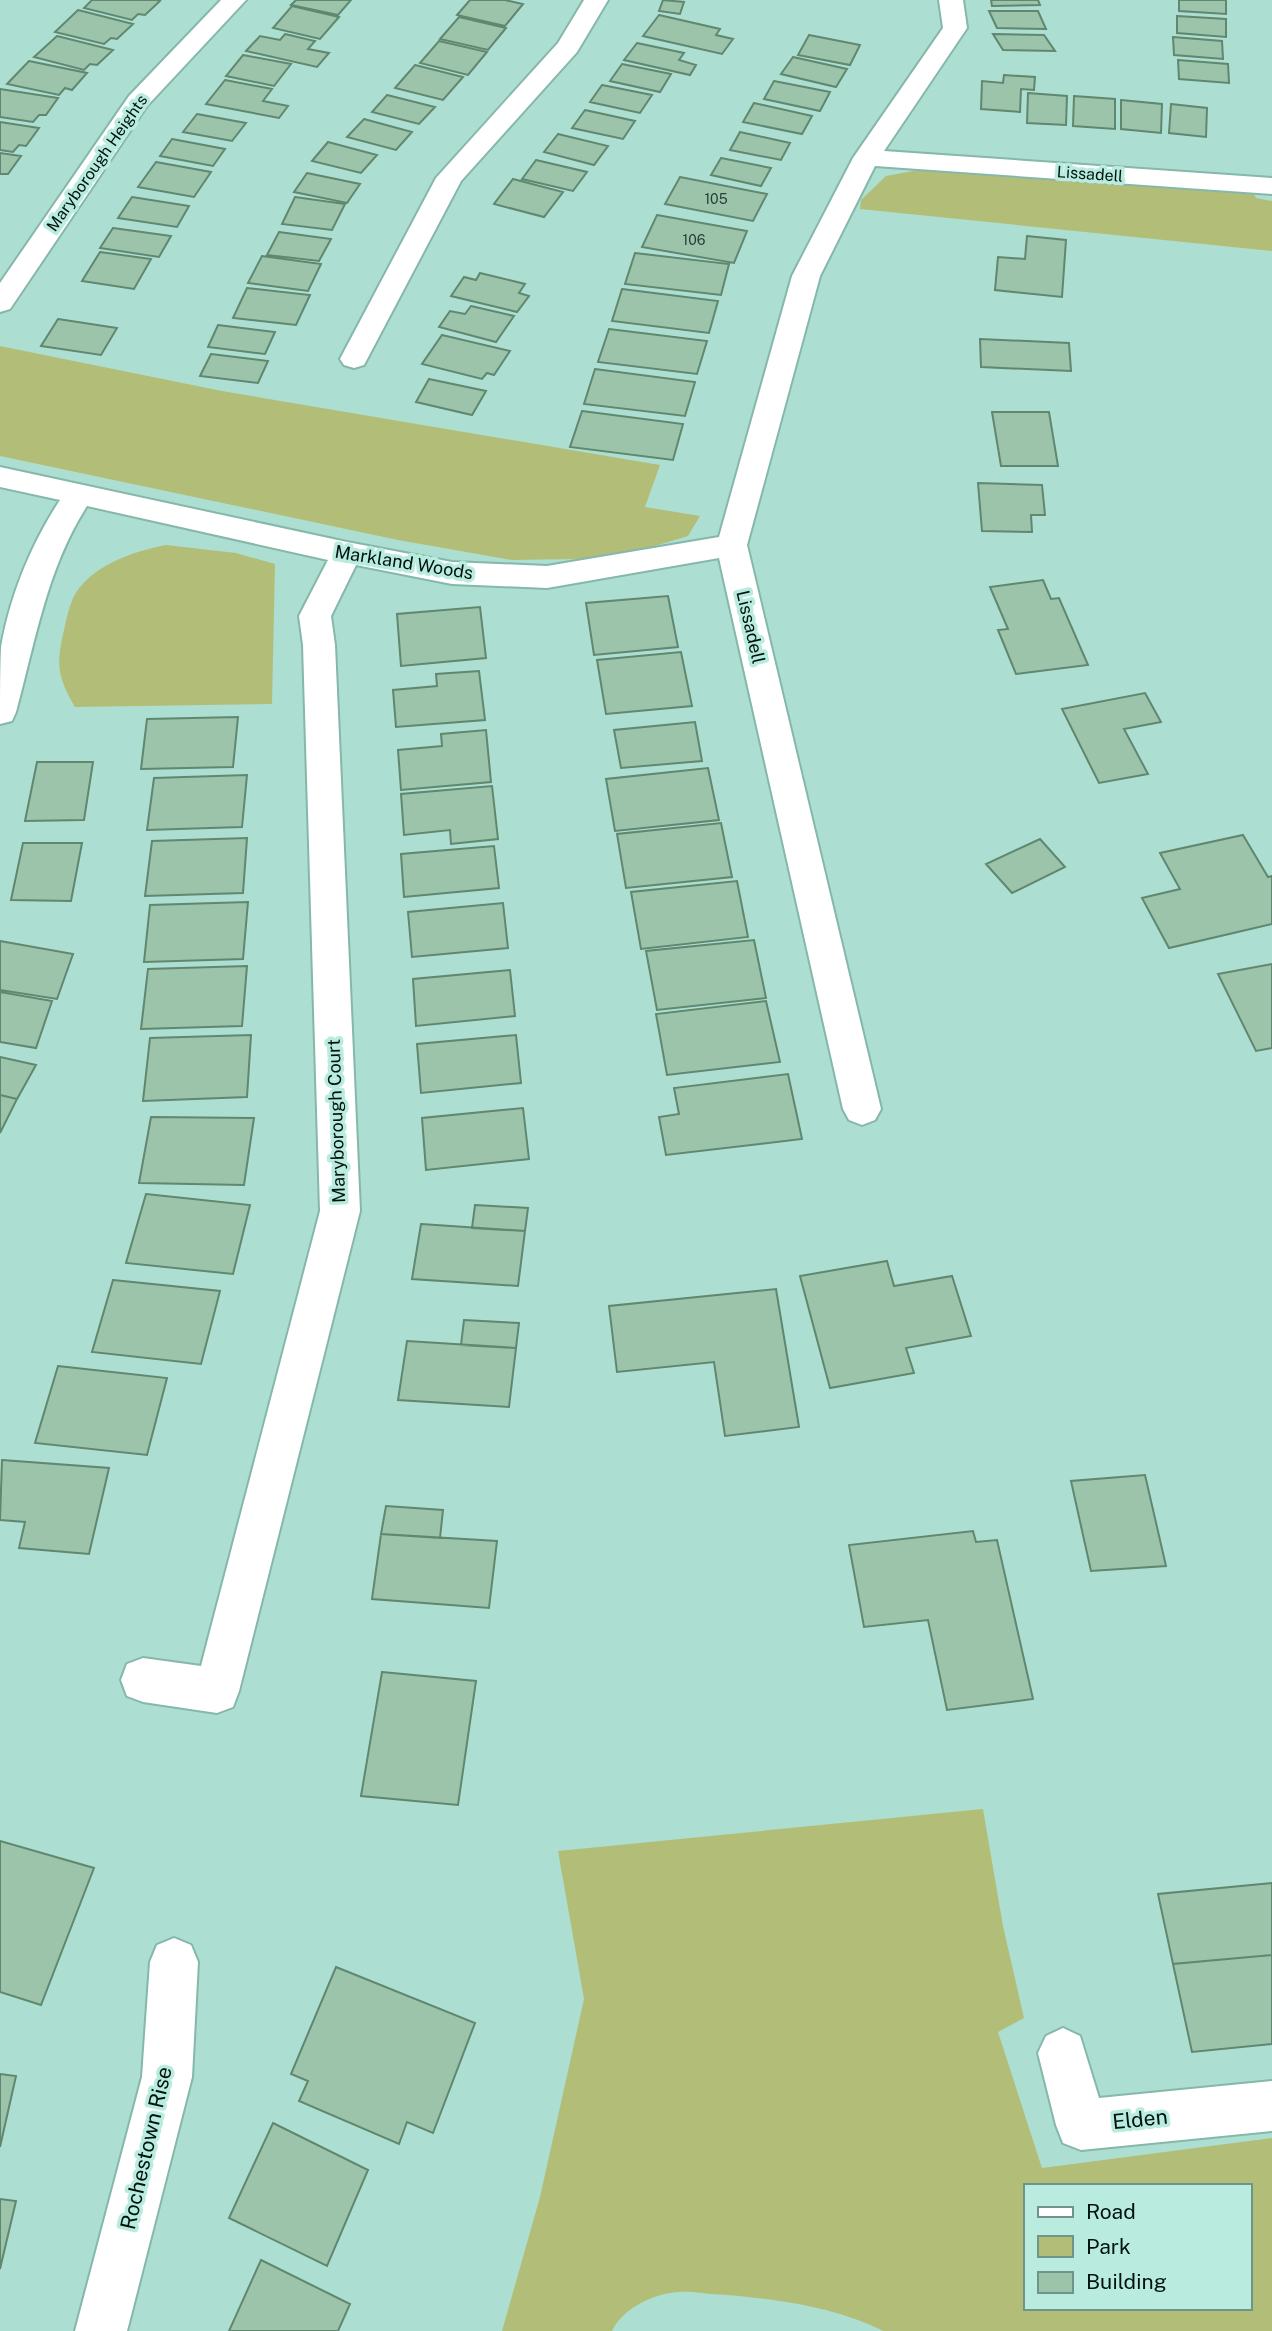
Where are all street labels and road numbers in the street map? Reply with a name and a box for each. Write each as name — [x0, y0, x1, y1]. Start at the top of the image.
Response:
street label: Maryborough Heights — [43, 91, 151, 235]
street label: Lissadell — [1056, 162, 1124, 186]
street label: Markland Woods — [333, 541, 475, 583]
street label: Lissadell — [732, 588, 770, 666]
street label: Maryborough Court — [323, 1039, 349, 1203]
street label: Rochestown Rise — [115, 2064, 177, 2232]
street label: Elden — [1111, 2104, 1169, 2134]

